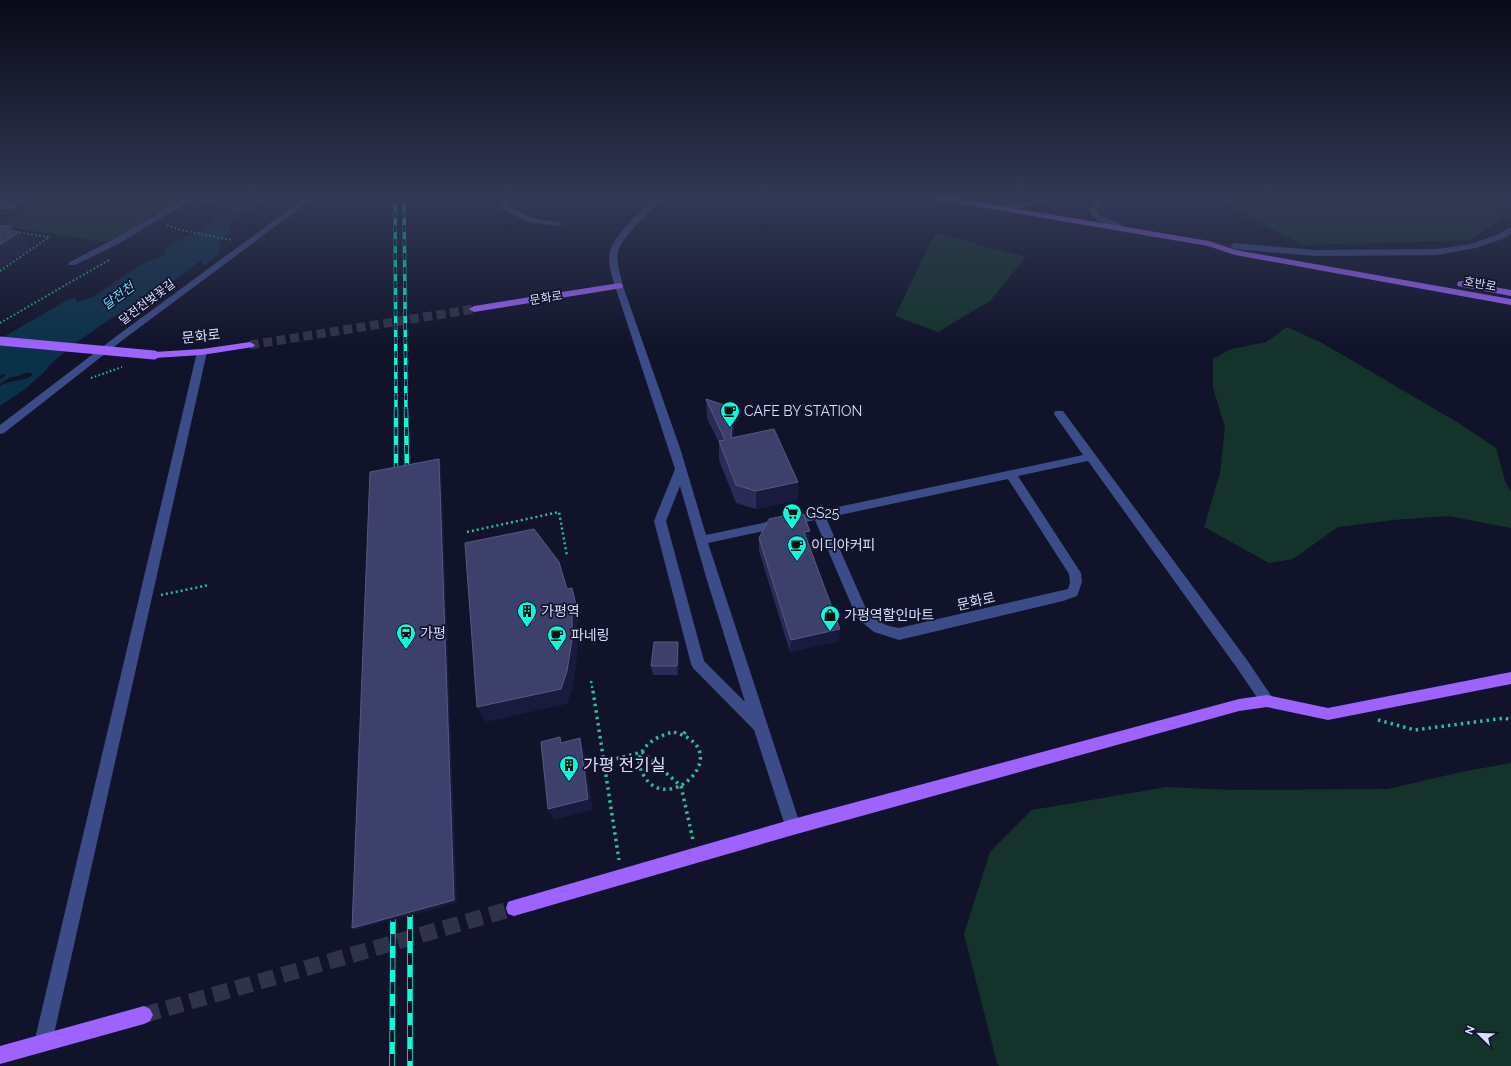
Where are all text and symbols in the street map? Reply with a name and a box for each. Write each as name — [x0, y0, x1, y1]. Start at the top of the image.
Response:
street label: 호반로 — [1462, 274, 1498, 294]
street label: 달전천벚꽃길 — [116, 276, 178, 328]
water label: 달전천 — [99, 279, 138, 313]
street label: 문화로 — [529, 288, 563, 308]
street label: 문화로 — [181, 326, 221, 346]
cafe icon: CAFE BY STATION — [719, 400, 741, 428]
place label: CAFE BY STATION — [744, 403, 862, 419]
supermarket icon: GS25 — [781, 502, 803, 530]
place label: GS25 — [806, 505, 840, 521]
cafe icon: 이디야커피 — [786, 534, 808, 562]
place label: 이디야커피 — [811, 537, 875, 553]
street label: 문화로 — [955, 589, 997, 613]
building icon: 가평역 — [516, 600, 538, 628]
place label: 가평역 — [541, 603, 580, 619]
shop icon: 가평역할인마트 — [819, 604, 841, 632]
place label: 가평역할인마트 — [844, 607, 934, 623]
station icon: 가평 — [395, 622, 417, 650]
cafe icon: 파네링 — [546, 624, 568, 652]
place label: 가평 — [420, 625, 446, 641]
place label: 파네링 — [571, 627, 610, 643]
building icon: 가평 전기실 — [558, 754, 580, 782]
place label: 가평 전기실 — [583, 755, 666, 775]
north arrow — [1459, 1014, 1499, 1054]
text: N — [1463, 1024, 1478, 1037]

